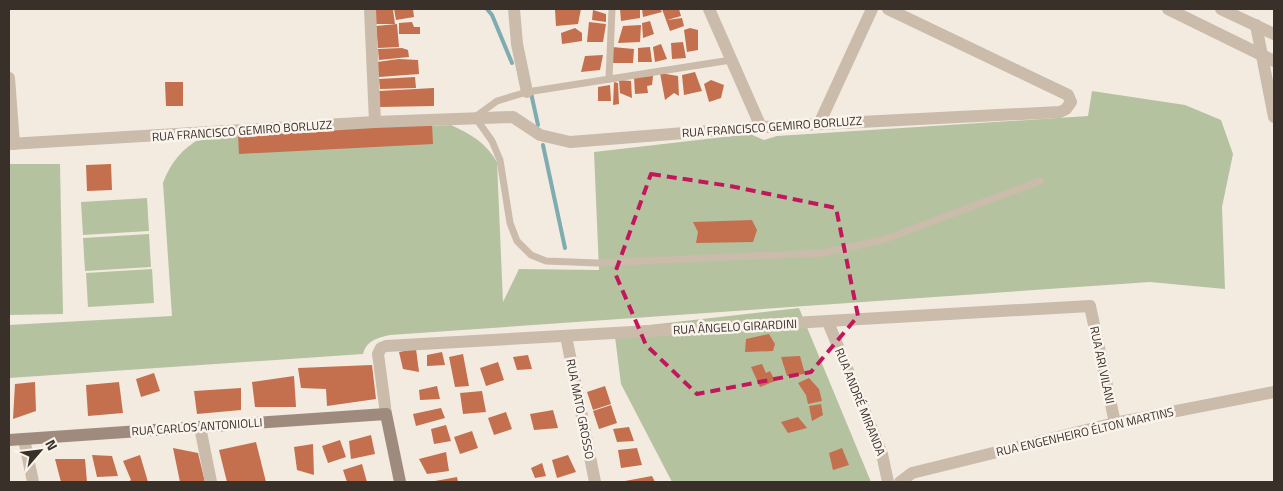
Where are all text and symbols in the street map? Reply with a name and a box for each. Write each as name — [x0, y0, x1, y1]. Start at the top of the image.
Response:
street label: RUA FRANCISCO GEMIRO BORLUZZ — [681, 111, 863, 142]
street label: RUA FRANCISCO GEMIRO BORLUZZ — [151, 115, 333, 146]
street label: RUA ÂNGELO GIRARDINI — [672, 314, 797, 339]
street label: RUA ARI VILANI — [1085, 324, 1120, 405]
street label: RUA ANDRÉ MIRANDA — [830, 345, 891, 459]
street label: RUA MATO GROSSO — [561, 357, 600, 461]
street label: RUA ENGENHEIRO ÉLTON MARTINS — [994, 402, 1176, 461]
street label: RUA CARLOS ANTONIOLLI — [131, 412, 263, 441]
north arrow — [15, 426, 65, 476]
text: N — [40, 435, 63, 454]

